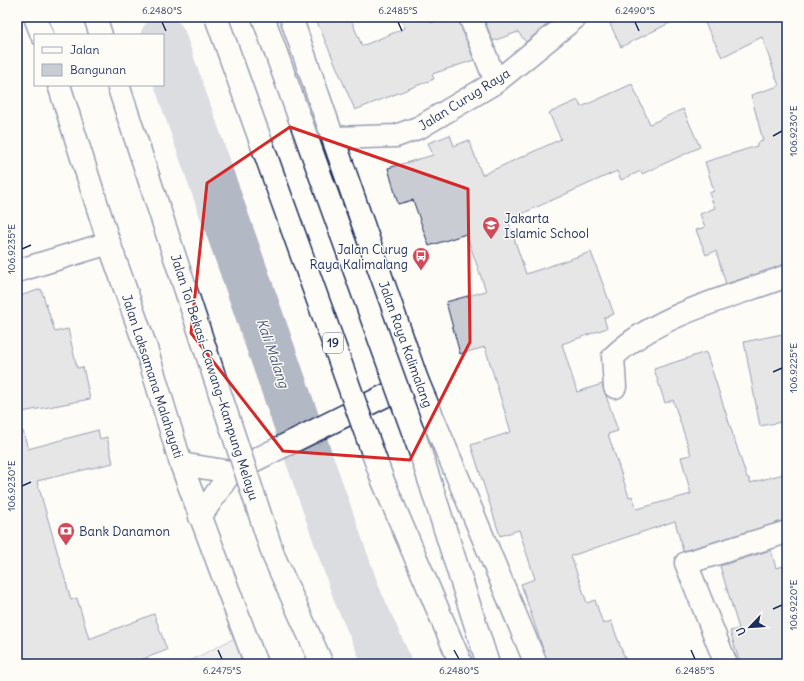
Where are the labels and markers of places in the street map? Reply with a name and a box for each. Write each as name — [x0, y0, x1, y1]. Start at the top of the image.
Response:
place label: Jakarta Islamic School — [504, 210, 589, 242]
school or university icon: Jakarta Islamic School — [481, 215, 501, 240]
place label: Jalan Curug Raya Kalimalang — [309, 241, 408, 273]
bus stop icon: Jalan Curug Raya Kalimalang — [411, 246, 431, 271]
bank icon: Bank Danamon — [56, 521, 76, 546]
place label: Bank Danamon — [79, 523, 170, 540]

